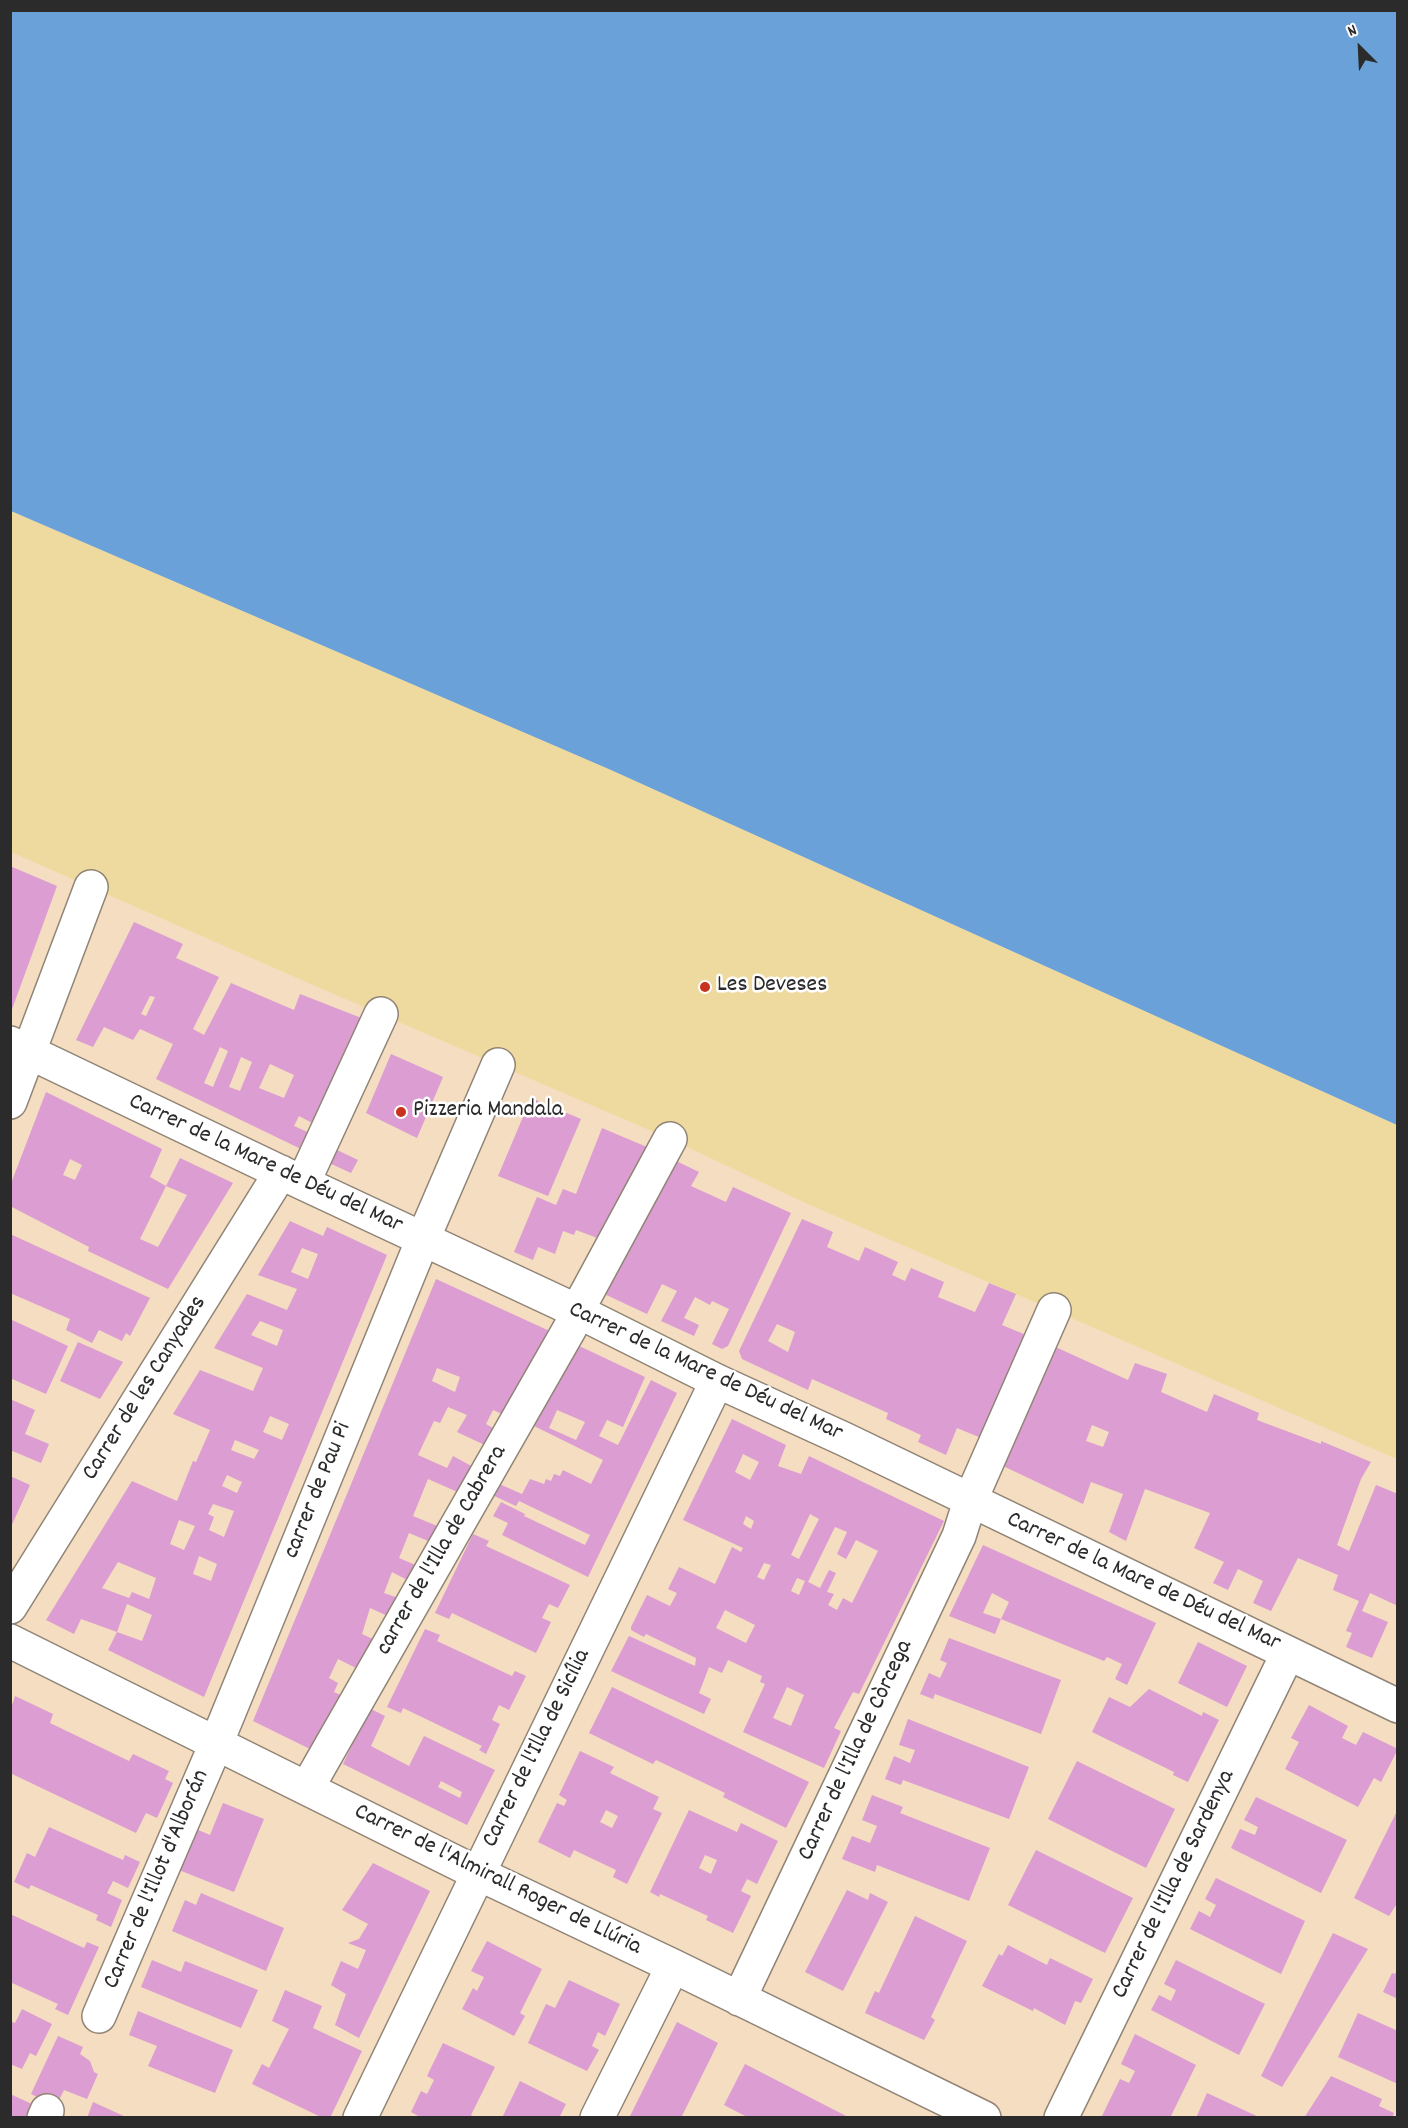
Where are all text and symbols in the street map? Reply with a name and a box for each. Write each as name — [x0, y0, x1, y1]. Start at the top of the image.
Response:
north arrow — [1330, 18, 1390, 78]
text: N — [1344, 19, 1361, 43]
place label: Les Deveses — [717, 973, 827, 1001]
marker: Les Deveses — [698, 980, 712, 994]
street label: Carrer de la Mare de Déu del Mar — [123, 1089, 407, 1241]
place label: Pizzeria Mandala — [413, 1098, 563, 1126]
marker: Pizzeria Mandala — [394, 1105, 408, 1119]
street label: Carrer de les Canyades — [78, 1291, 214, 1487]
street label: Carrer de la Mare de Déu del Mar — [563, 1297, 847, 1449]
street label: carrer de Pau Pi — [279, 1419, 359, 1563]
street label: carrer de l'Illa de Cabrera — [371, 1441, 515, 1661]
street label: Carrer de la Mare de Déu del Mar — [1001, 1507, 1285, 1659]
street label: Carrer de l'Illa de Còrcega — [793, 1636, 921, 1866]
street label: Carrer de l'Illa de Sicília — [478, 1645, 598, 1853]
street label: Carrer de l'Illot d'Alborán — [99, 1766, 217, 1994]
street label: Carrer de l'Illa de Sardenya — [1107, 1766, 1243, 2004]
street label: Carrer de l'Almirall Roger de Llúria — [349, 1799, 645, 1963]

